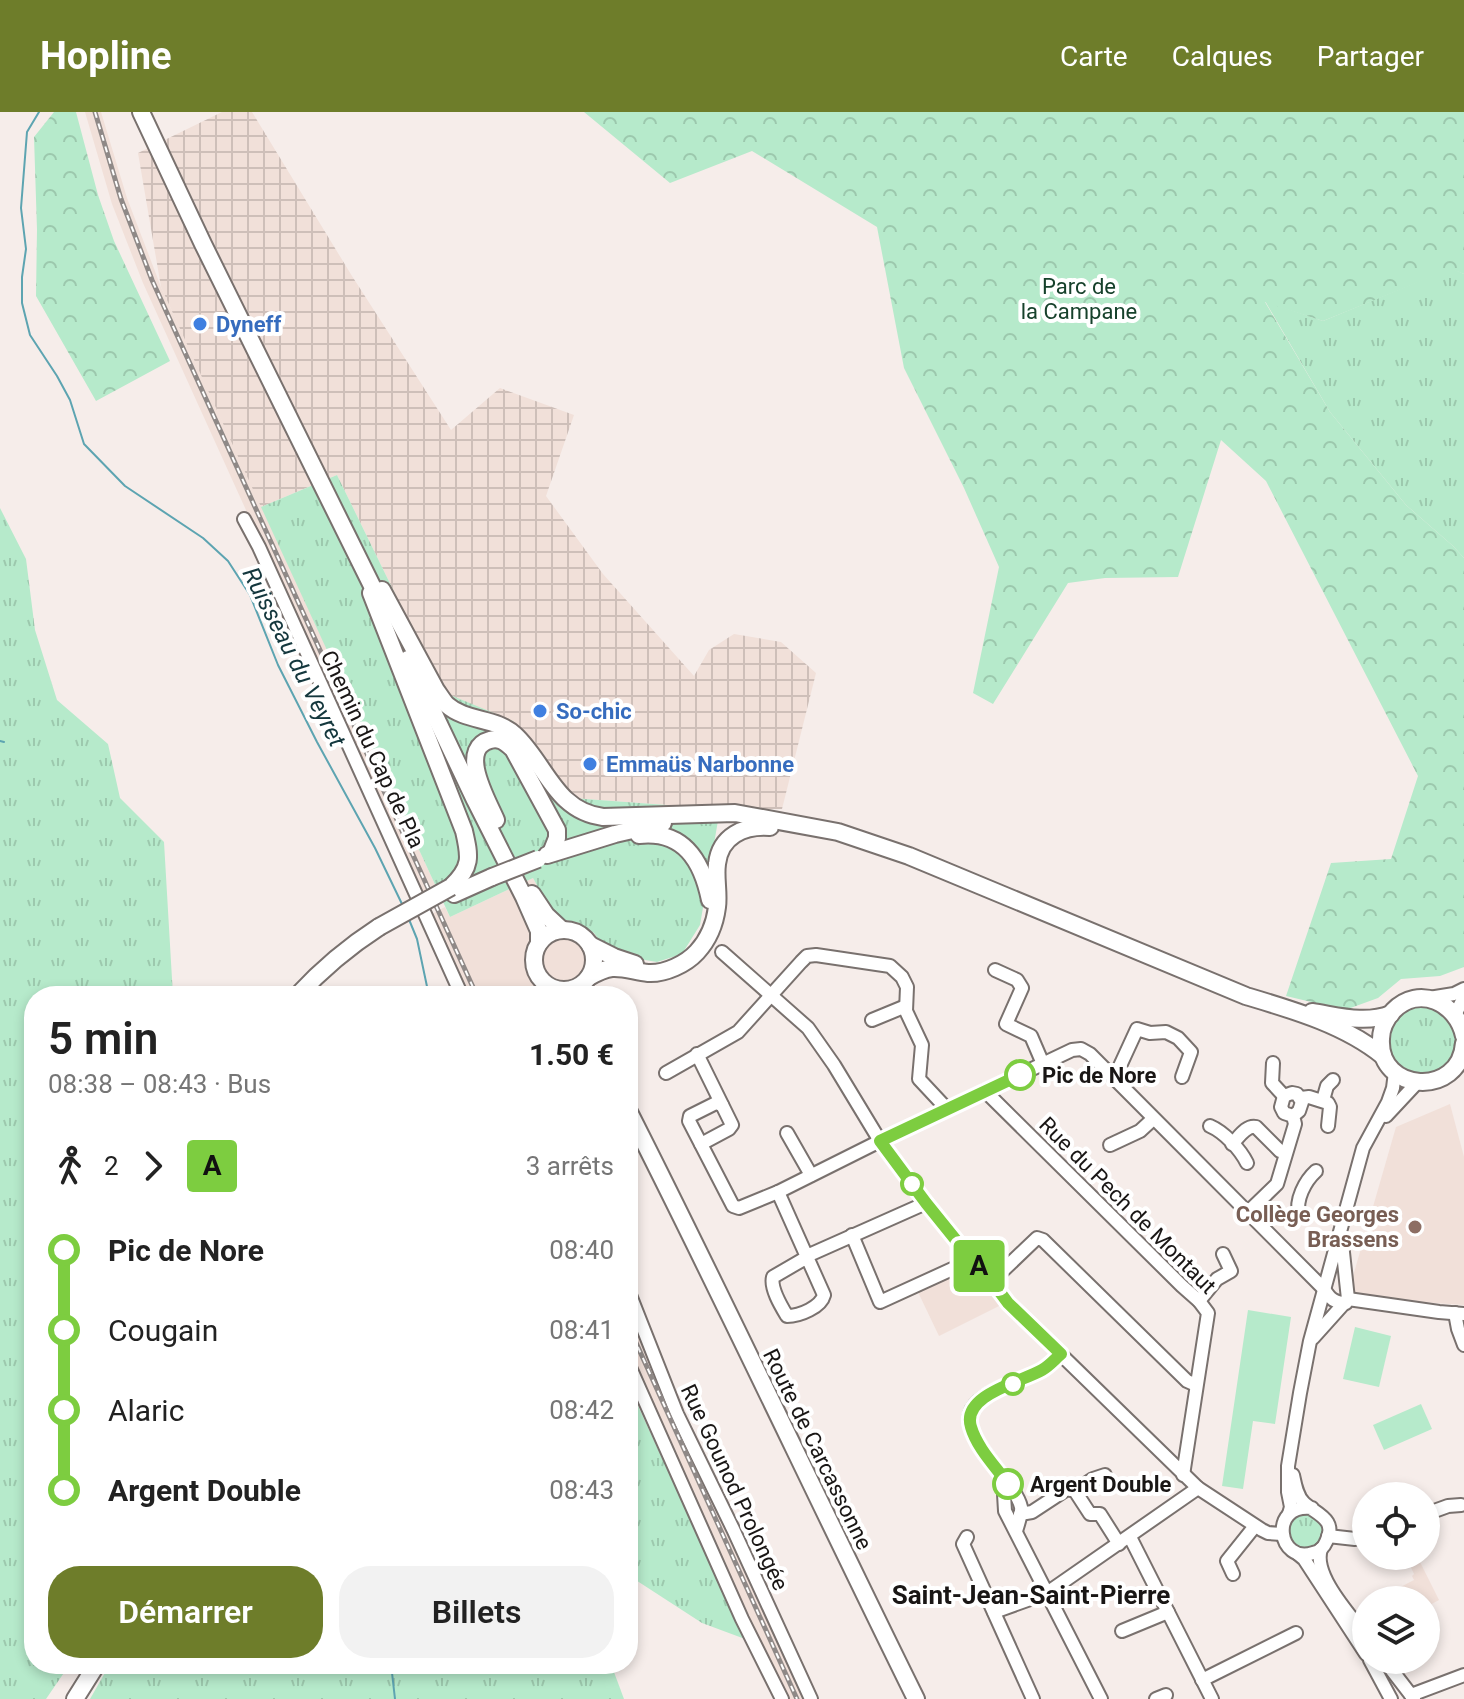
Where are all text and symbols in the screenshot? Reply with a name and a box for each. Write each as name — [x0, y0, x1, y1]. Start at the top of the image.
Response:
text: Hopline — [40, 34, 172, 78]
text: Carte — [1060, 40, 1128, 73]
text: Calques — [1172, 40, 1273, 73]
text: Partager — [1317, 40, 1424, 73]
park label: Parc de la Campane — [1021, 274, 1137, 324]
place label: Dyneff — [216, 312, 281, 337]
marker: Dyneff — [191, 315, 209, 333]
water label: Ruisseau du Veyret — [237, 563, 351, 752]
street label: Chemin du Cap de Pla — [316, 646, 429, 852]
place label: So-chic — [556, 699, 632, 724]
marker: So-chic — [531, 702, 549, 720]
place label: Emmaüs Narbonne — [606, 752, 794, 777]
marker: Emmaüs Narbonne — [581, 755, 599, 773]
text: 5 min — [48, 1013, 158, 1065]
text: 1.50 € — [529, 1037, 614, 1072]
marker: Pic de Nore — [1005, 1060, 1035, 1090]
place label: Pic de Nore — [1042, 1063, 1156, 1088]
text: 08:38 – 08:43 · Bus — [48, 1069, 271, 1099]
street label: Rue du Pech de Montaut — [1034, 1112, 1221, 1299]
icon: walk — [48, 1144, 92, 1188]
icon: forward — [131, 1144, 175, 1188]
text: A — [203, 1149, 221, 1182]
text: 2 — [104, 1151, 119, 1181]
text: 3 arrêts — [526, 1151, 614, 1181]
unlabelled marker — [901, 1173, 923, 1195]
place label: Collège Georges Brassens — [1236, 1202, 1399, 1252]
marker: Collège Georges Brassens — [1406, 1218, 1424, 1236]
text: Pic de Nore — [108, 1233, 264, 1268]
text: 08:40 — [549, 1235, 614, 1265]
line badge: A — [953, 1240, 1005, 1292]
text: A — [970, 1249, 988, 1282]
text: Cougain — [108, 1313, 218, 1348]
text: 08:41 — [549, 1315, 614, 1345]
street label: Route de Carcassonne — [758, 1345, 877, 1554]
unlabelled marker — [1002, 1373, 1024, 1395]
street label: Rue Gounod Prolongée — [676, 1380, 793, 1594]
text: Alaric — [108, 1393, 184, 1428]
text: 08:42 — [549, 1395, 614, 1425]
marker: Argent Double — [993, 1469, 1023, 1499]
place label: Argent Double — [1030, 1472, 1172, 1497]
text: Argent Double — [108, 1473, 301, 1508]
text: 08:43 — [549, 1475, 614, 1505]
map controls — [1352, 1482, 1440, 1674]
button: locate — [1352, 1482, 1440, 1570]
button: Démarrer — [48, 1566, 323, 1658]
button: Billets — [339, 1566, 614, 1658]
district label: Saint-Jean-Saint-Pierre — [892, 1580, 1170, 1610]
button: layers — [1352, 1586, 1440, 1674]

